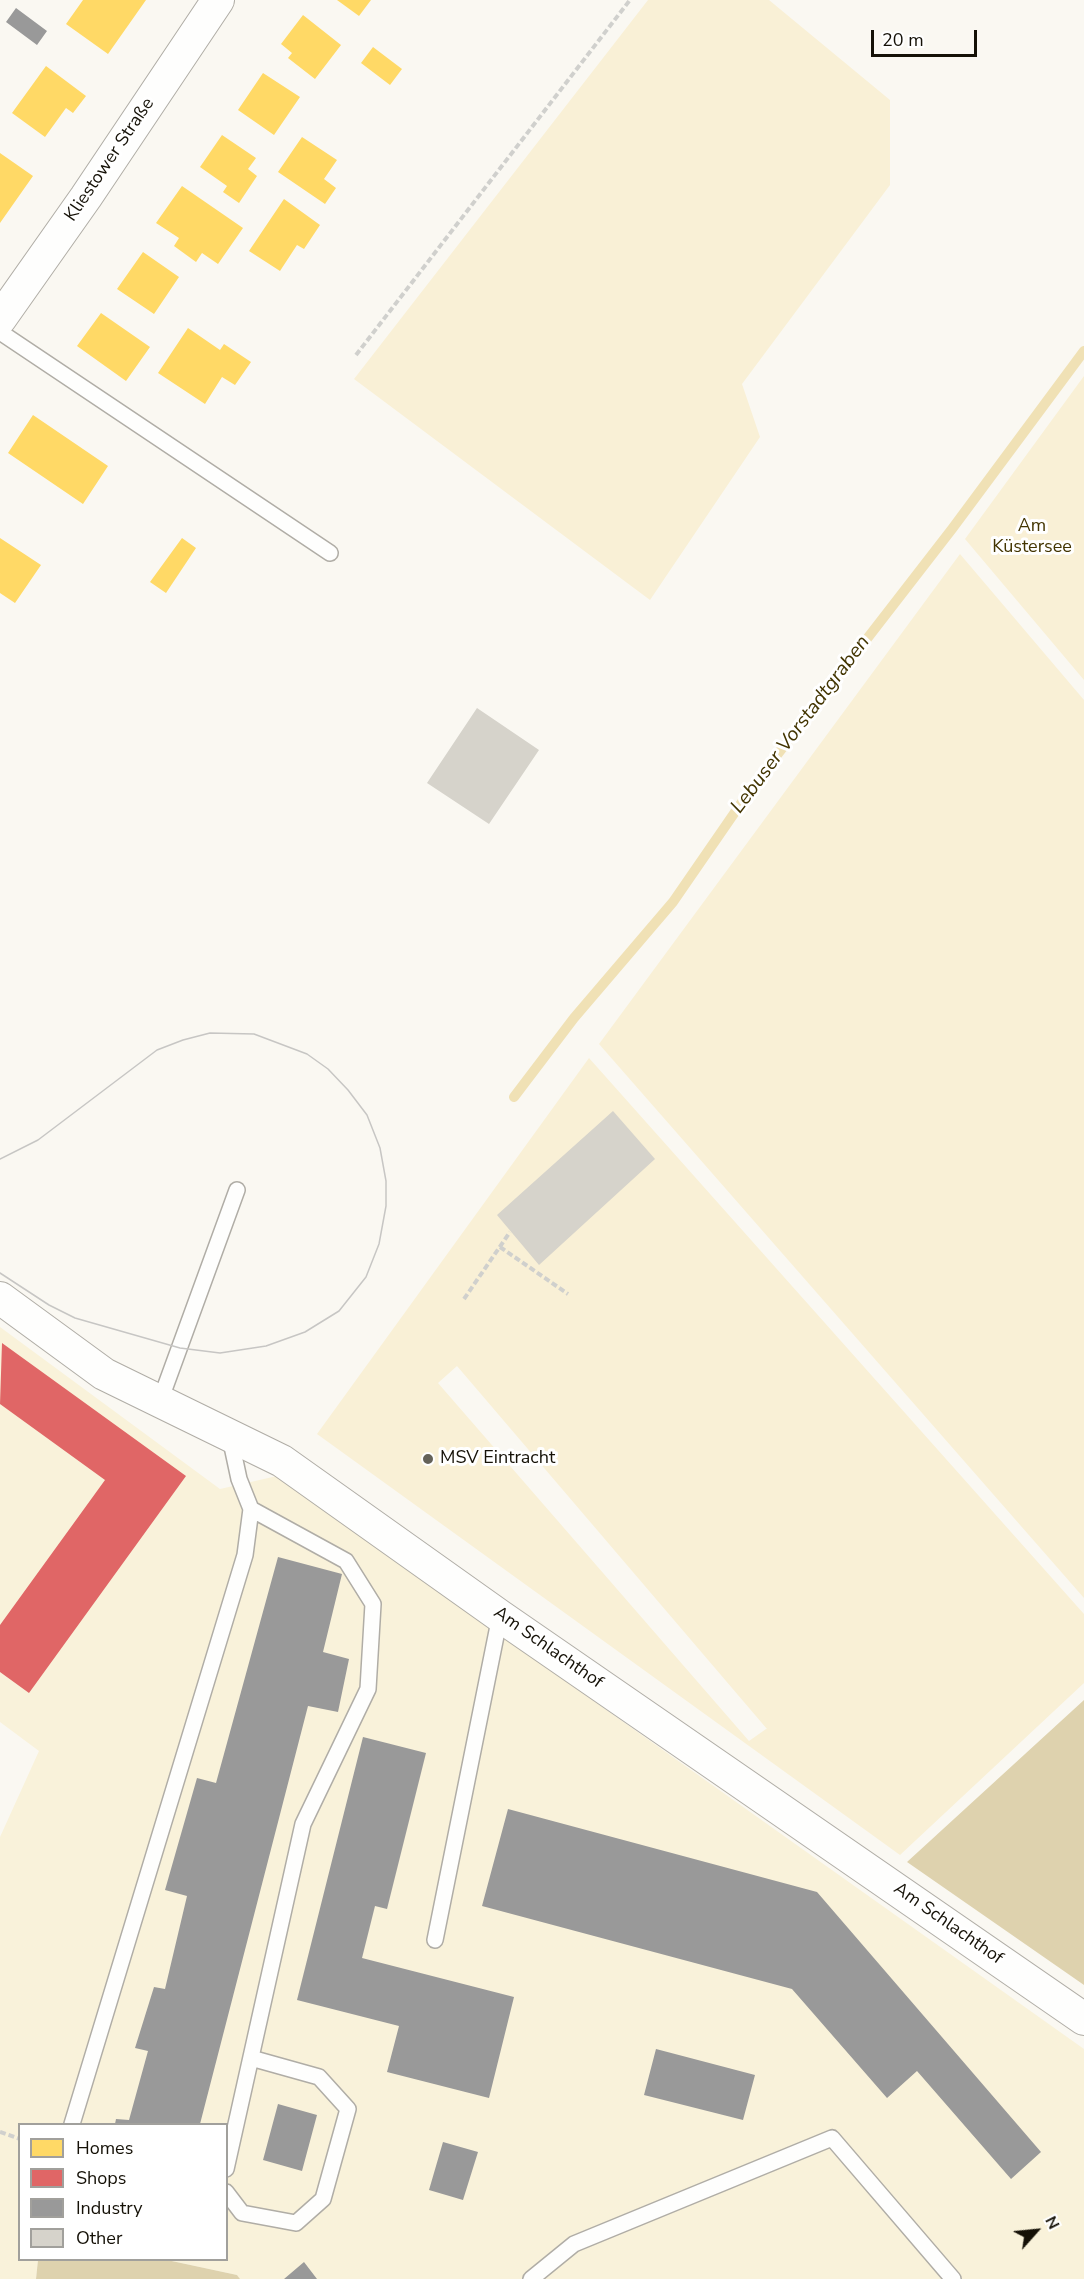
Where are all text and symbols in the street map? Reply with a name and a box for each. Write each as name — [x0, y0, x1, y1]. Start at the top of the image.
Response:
scale bar — [874, 18, 980, 56]
text: 20 m — [882, 28, 924, 52]
street label: Kliestower Straße — [61, 94, 159, 226]
park label: Am Küstersee — [992, 516, 1072, 558]
water label: Lebuser Vorstadtgraben — [726, 631, 876, 819]
place label: MSV Eintracht — [440, 1448, 555, 1470]
marker: MSV Eintracht — [421, 1452, 435, 1466]
street label: Am Schlachthof — [489, 1602, 607, 1694]
street label: Am Schlachthof — [889, 1878, 1007, 1970]
legend — [18, 2123, 228, 2261]
text: Homes — [76, 2136, 133, 2160]
text: Shops — [76, 2166, 126, 2190]
text: Industry — [76, 2196, 143, 2220]
north arrow — [1006, 2201, 1066, 2261]
text: N — [1040, 2213, 1065, 2233]
text: Other — [76, 2226, 122, 2250]

